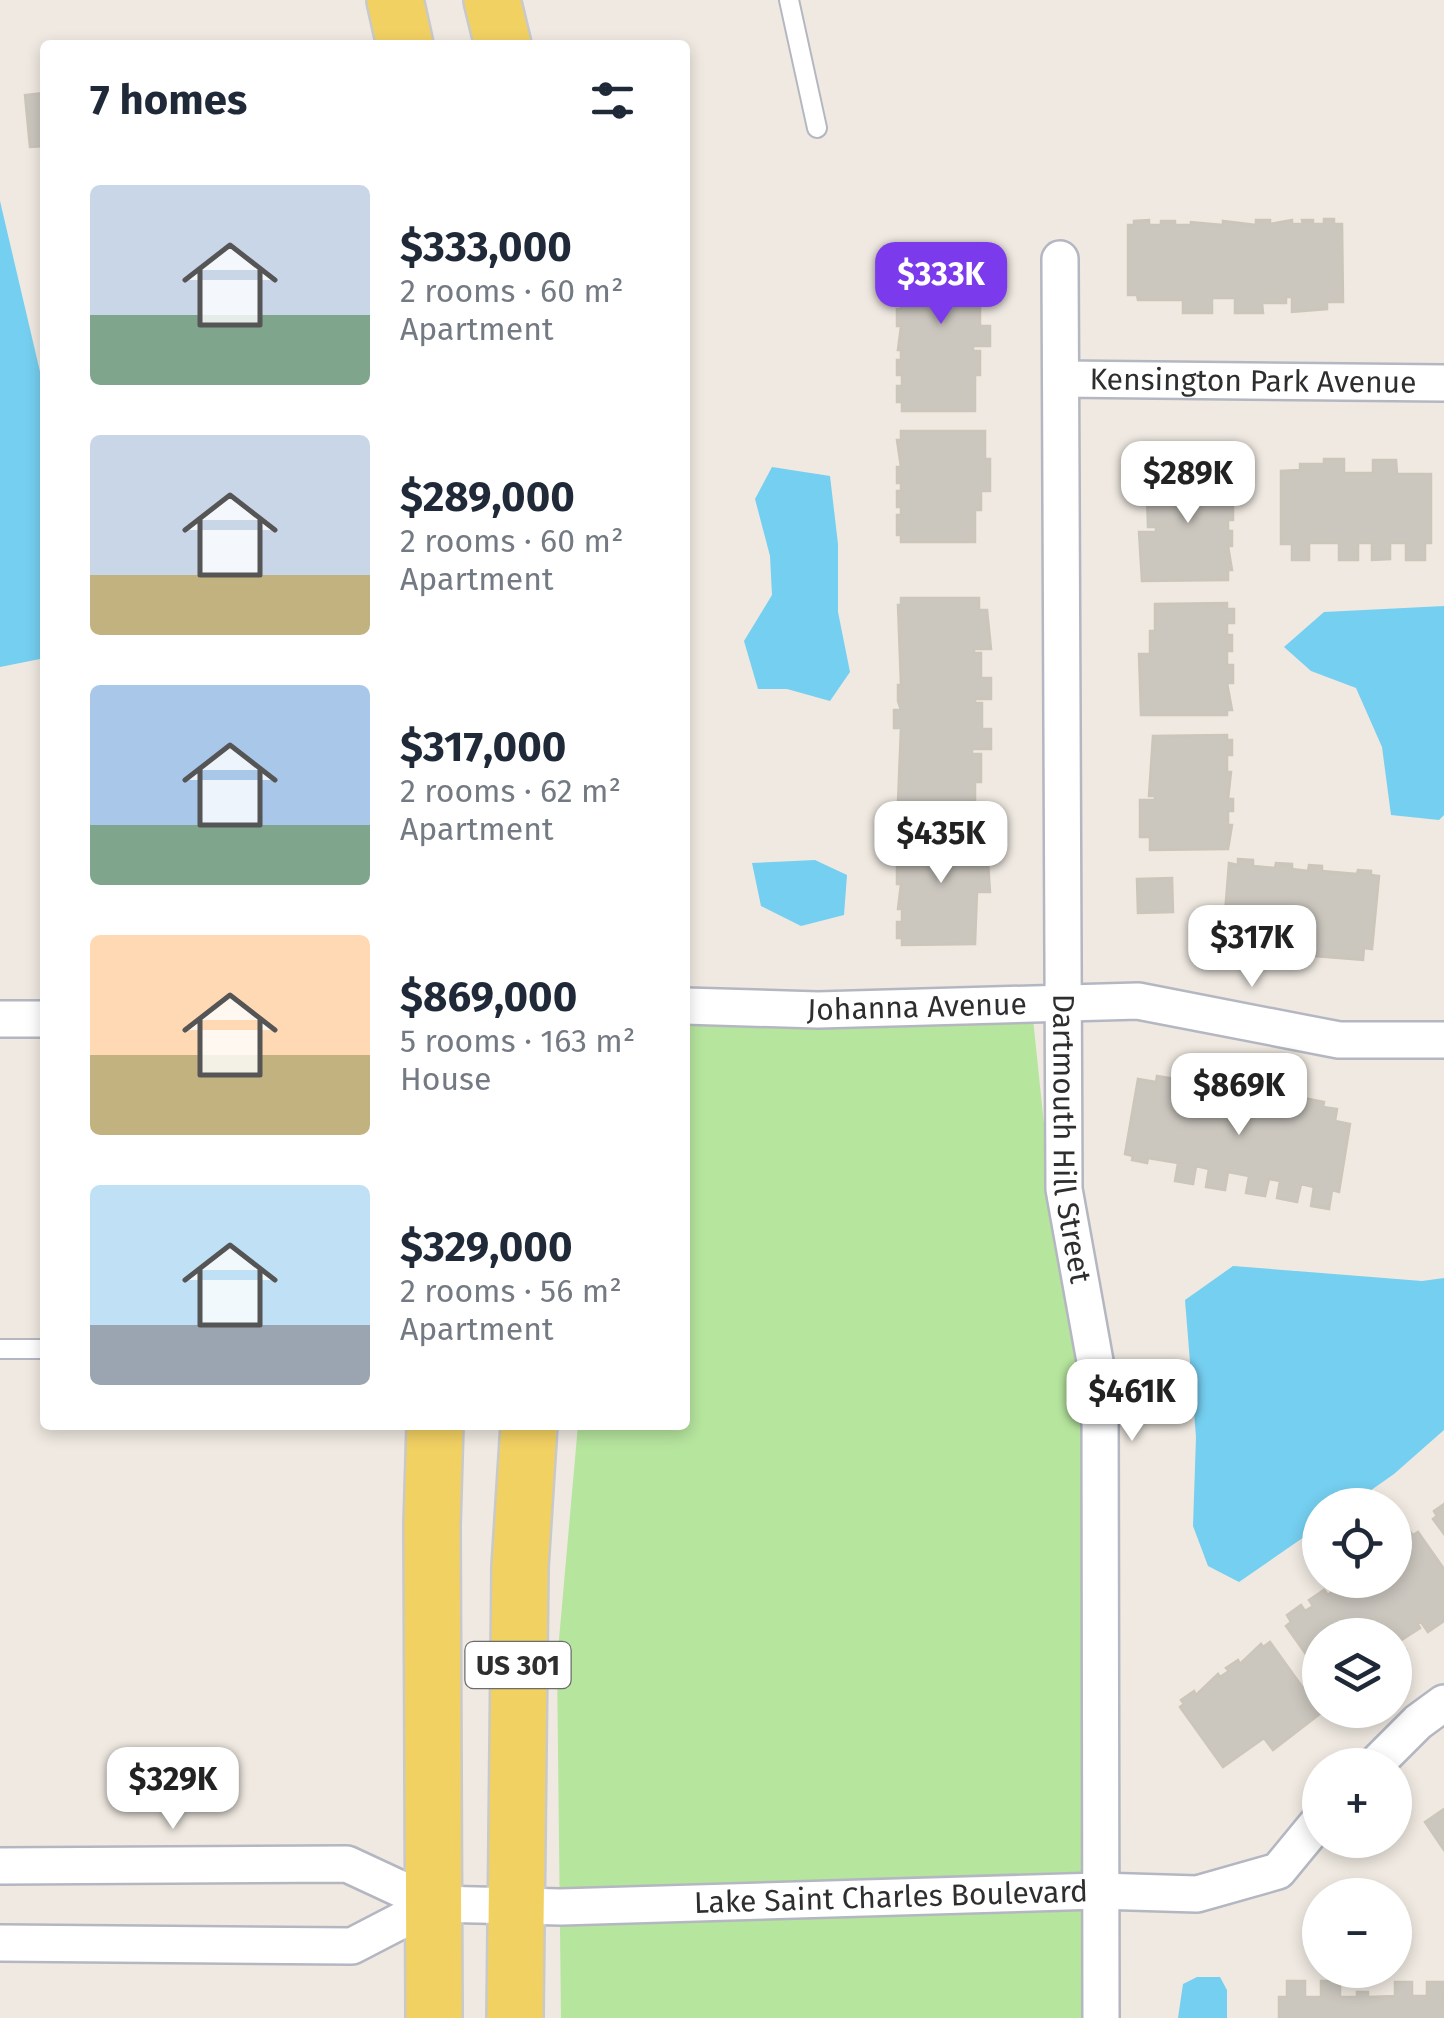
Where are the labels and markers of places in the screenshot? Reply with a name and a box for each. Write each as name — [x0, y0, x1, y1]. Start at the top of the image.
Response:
pin: $333K — [871, 242, 1011, 327]
pin: $289K — [1118, 441, 1258, 526]
pin: $435K — [871, 801, 1011, 886]
pin: $317K — [1182, 905, 1322, 990]
pin: $869K — [1169, 1053, 1309, 1138]
pin: $461K — [1062, 1359, 1202, 1444]
pin: $329K — [103, 1747, 243, 1832]

